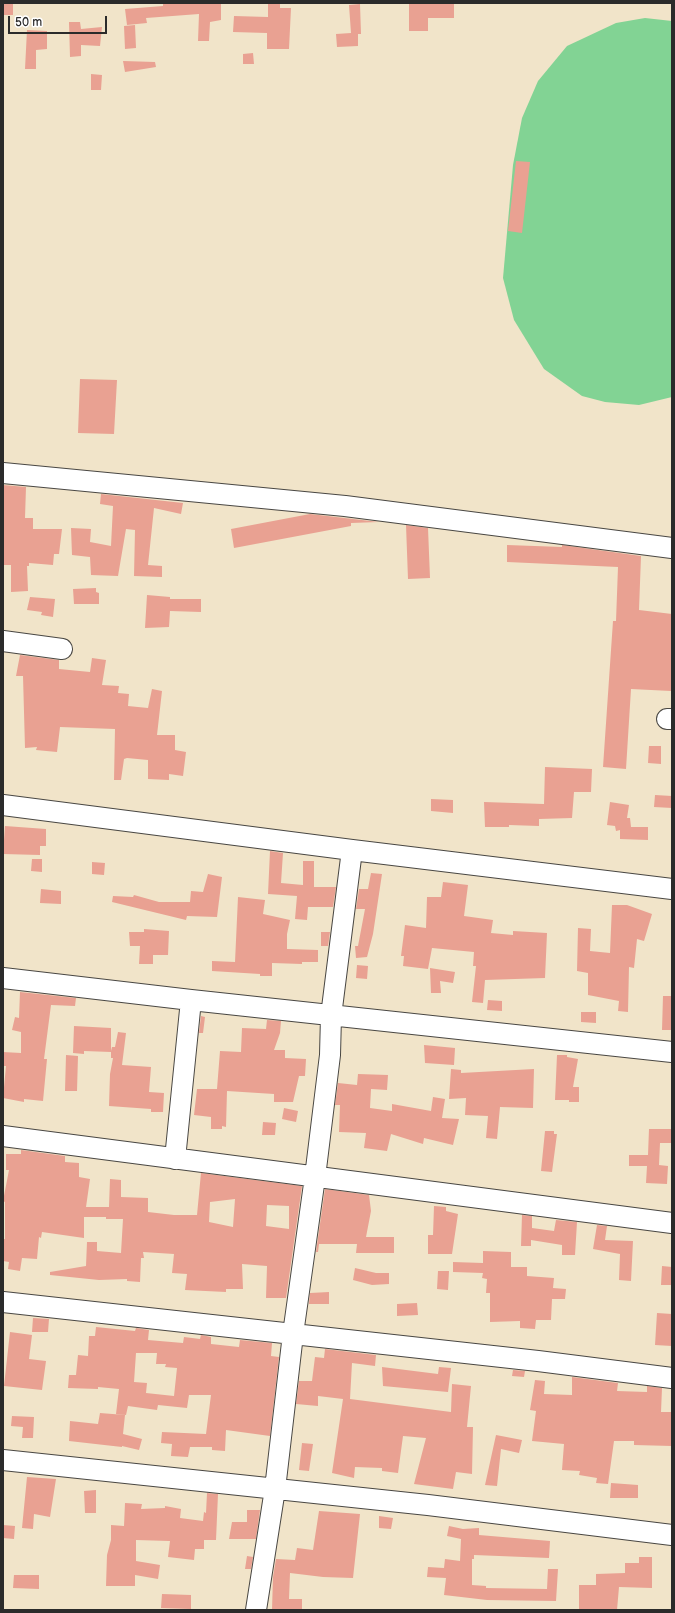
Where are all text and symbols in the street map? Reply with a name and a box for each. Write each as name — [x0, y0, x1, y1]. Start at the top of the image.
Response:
scale bar — [10, 8, 109, 34]
text: 50 m — [15, 15, 42, 30]

